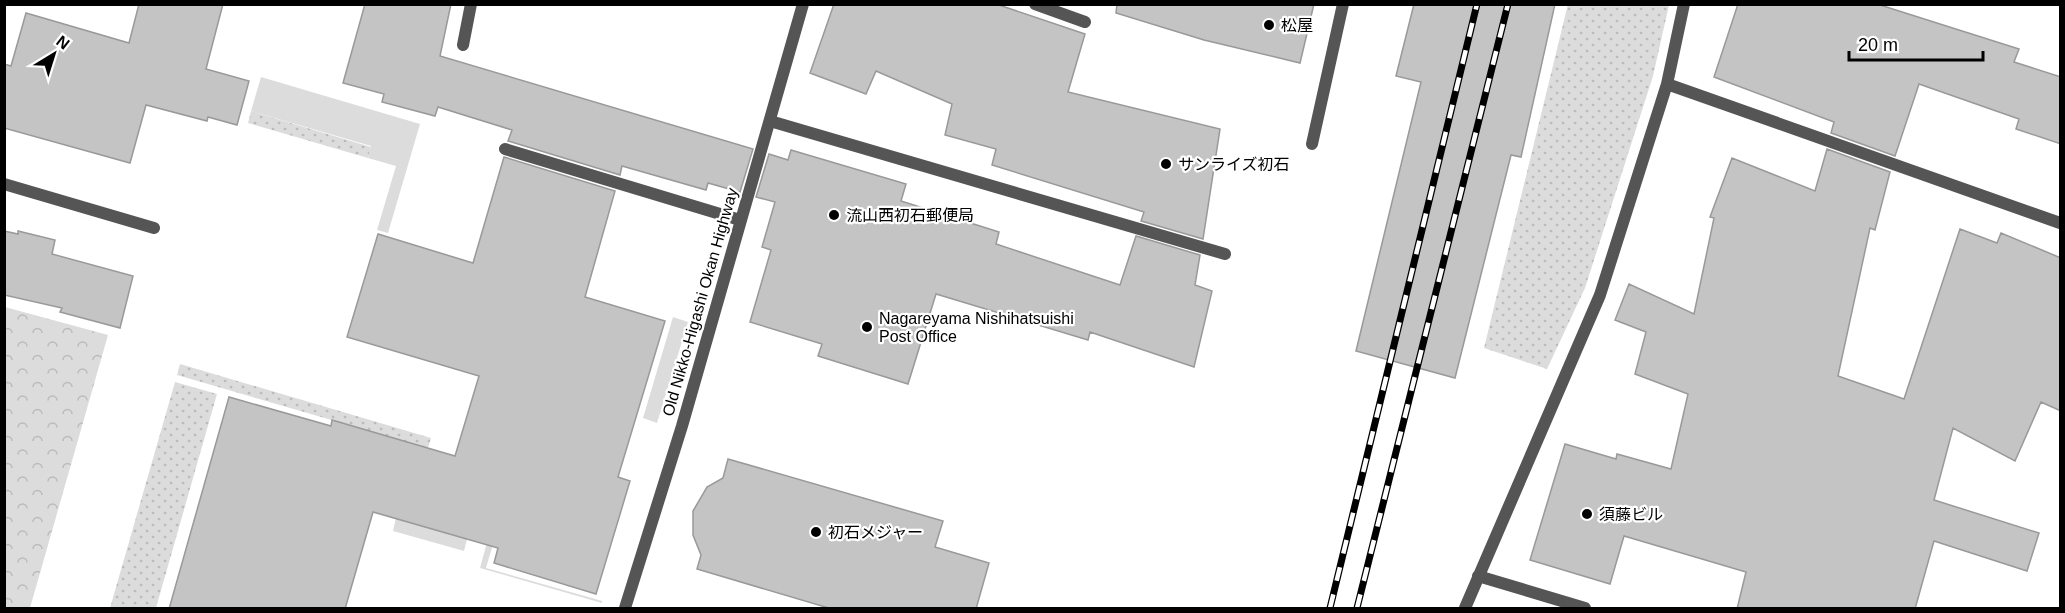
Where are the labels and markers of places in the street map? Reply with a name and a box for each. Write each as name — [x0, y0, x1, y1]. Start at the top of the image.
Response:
place label: 松屋 — [1281, 17, 1313, 34]
marker: 松屋 — [1262, 18, 1276, 32]
place label: サンライズ初石 — [1178, 156, 1290, 173]
marker: サンライズ初石 — [1159, 157, 1173, 171]
place label: 流山西初石郵便局 — [846, 207, 974, 224]
marker: 流山西初石郵便局 — [827, 208, 841, 222]
place label: Nagareyama Nishihatsuishi Post Office — [879, 310, 1074, 345]
marker: Nagareyama Nishihatsuishi Post Office — [860, 320, 874, 334]
place label: 須藤ビル — [1599, 506, 1663, 523]
marker: 須藤ビル — [1580, 507, 1594, 521]
place label: 初石メジャー — [828, 524, 923, 541]
marker: 初石メジャー — [809, 525, 823, 539]

